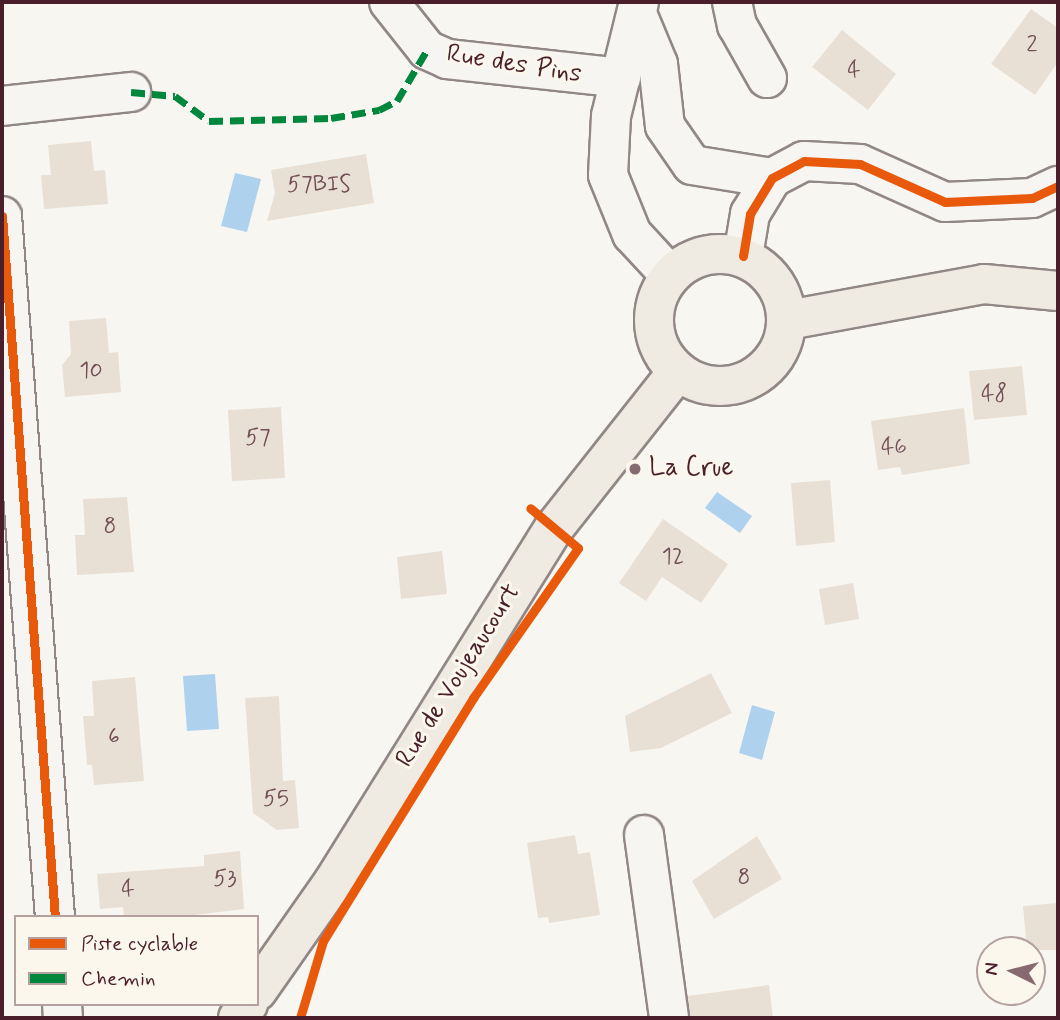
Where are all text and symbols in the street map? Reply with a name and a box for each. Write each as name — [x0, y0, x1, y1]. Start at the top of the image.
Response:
house number: 2 — [1026, 31, 1038, 59]
street label: Rue des Pins — [445, 39, 583, 91]
house number: 4 — [847, 56, 861, 84]
house number: 57BIS — [287, 171, 351, 199]
house number: 10 — [79, 357, 103, 385]
house number: 48 — [981, 380, 1007, 408]
house number: 57 — [245, 424, 271, 452]
house number: 46 — [881, 433, 907, 461]
place label: La Crue — [649, 453, 738, 485]
marker: La Crue — [627, 461, 643, 477]
house number: 8 — [104, 513, 116, 541]
house number: 12 — [662, 543, 684, 571]
street label: Rue de Voujeaucourt — [389, 577, 529, 775]
house number: 6 — [108, 723, 120, 751]
house number: 55 — [263, 785, 289, 813]
house number: 8 — [738, 864, 750, 892]
house number: 53 — [213, 865, 237, 893]
house number: 4 — [121, 875, 135, 903]
legend — [14, 915, 259, 1006]
text: Piste cyclable — [81, 930, 198, 958]
north arrow — [976, 936, 1046, 1006]
text: N — [979, 961, 1005, 977]
text: Chemin — [81, 965, 155, 993]

